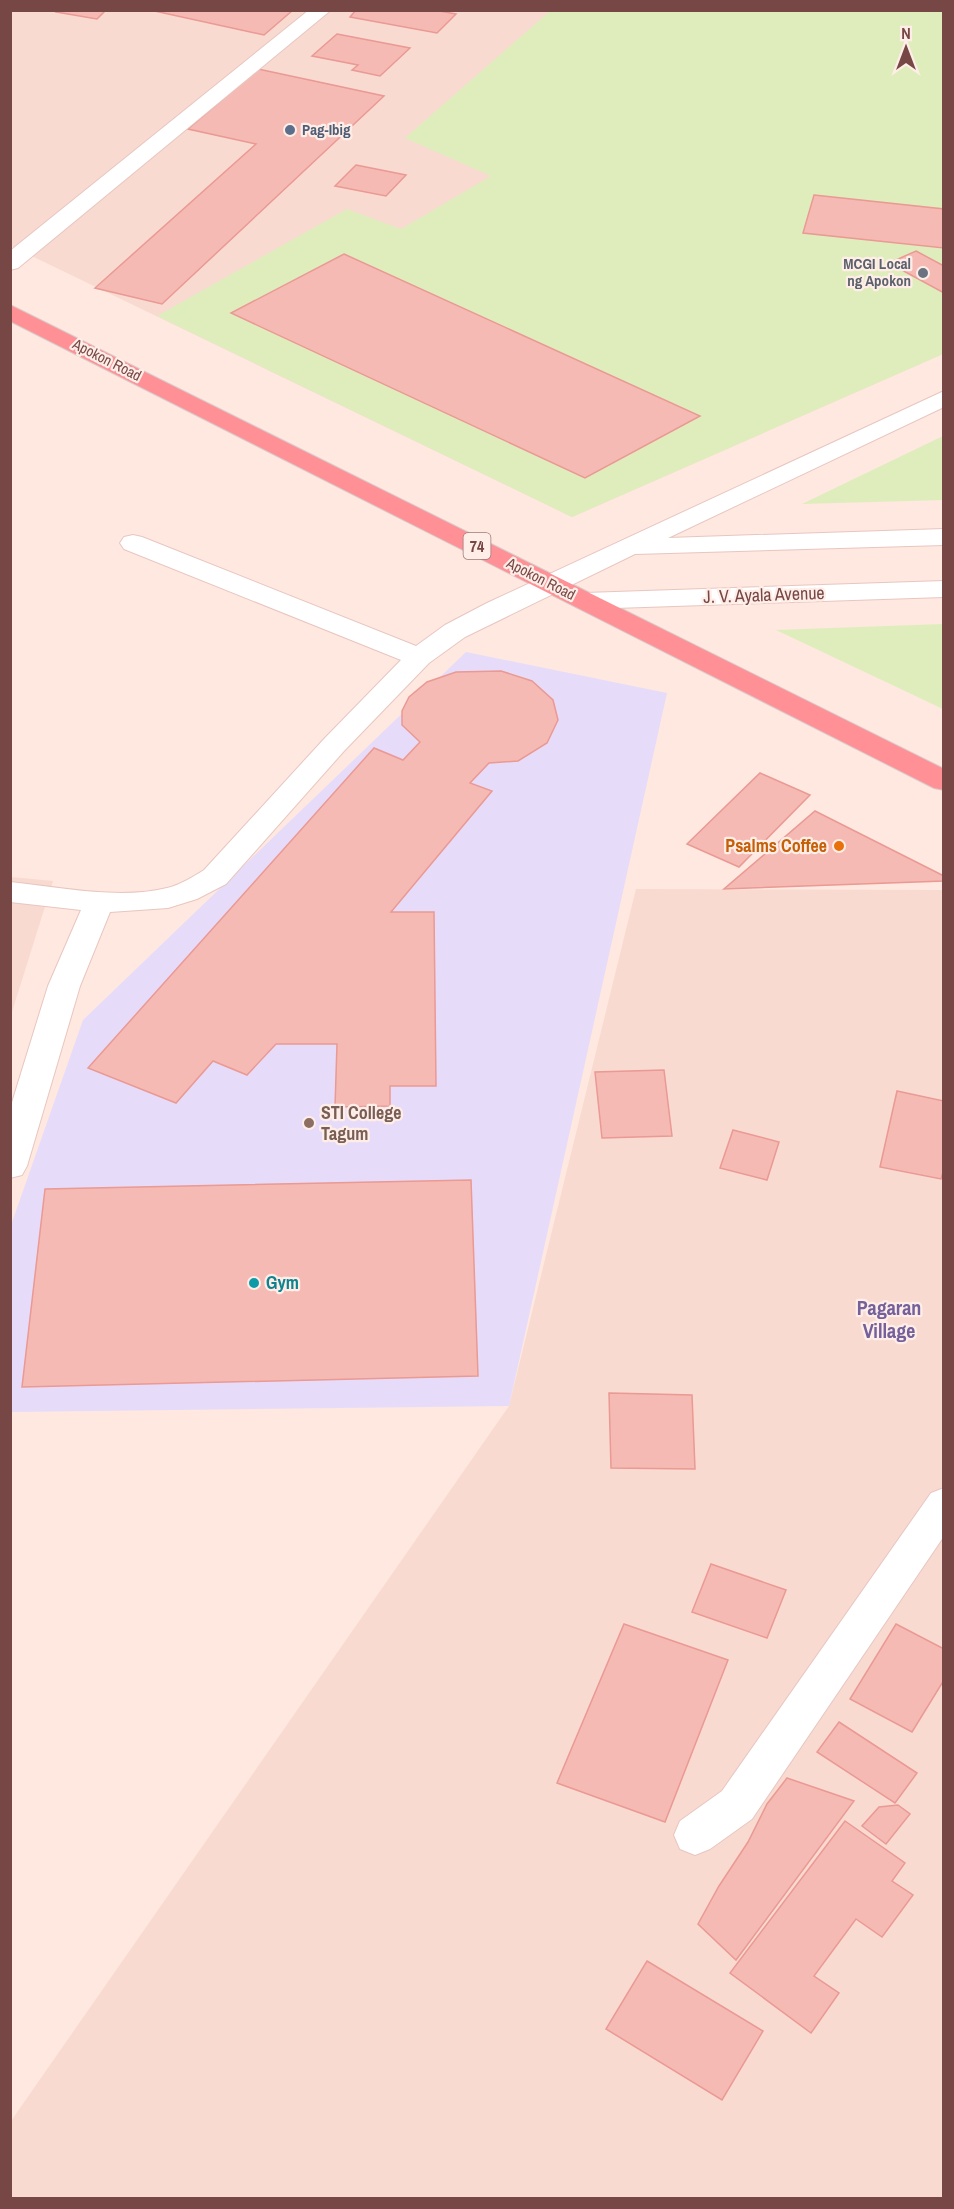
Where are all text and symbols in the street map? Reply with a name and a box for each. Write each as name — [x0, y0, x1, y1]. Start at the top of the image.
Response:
north arrow — [876, 18, 936, 78]
text: N — [901, 22, 911, 44]
place label: Pag-Ibig — [302, 119, 351, 140]
marker: Pag-Ibig — [283, 123, 297, 137]
place label: MCGI Local ng Apokon — [843, 253, 911, 291]
marker: MCGI Local ng Apokon — [916, 266, 930, 280]
street label: Apokon Road — [68, 333, 145, 386]
road number: 74 — [464, 533, 490, 559]
street label: Apokon Road — [502, 552, 579, 605]
street label: J. V. Ayala Avenue — [703, 580, 825, 609]
place label: Psalms Coffee — [725, 833, 827, 858]
marker: Psalms Coffee — [832, 839, 846, 853]
place label: STI College Tagum — [321, 1100, 401, 1146]
marker: STI College Tagum — [302, 1116, 316, 1130]
place label: Gym — [266, 1270, 299, 1295]
marker: Gym — [247, 1276, 261, 1290]
district label: Pagaran Village — [857, 1294, 921, 1344]

